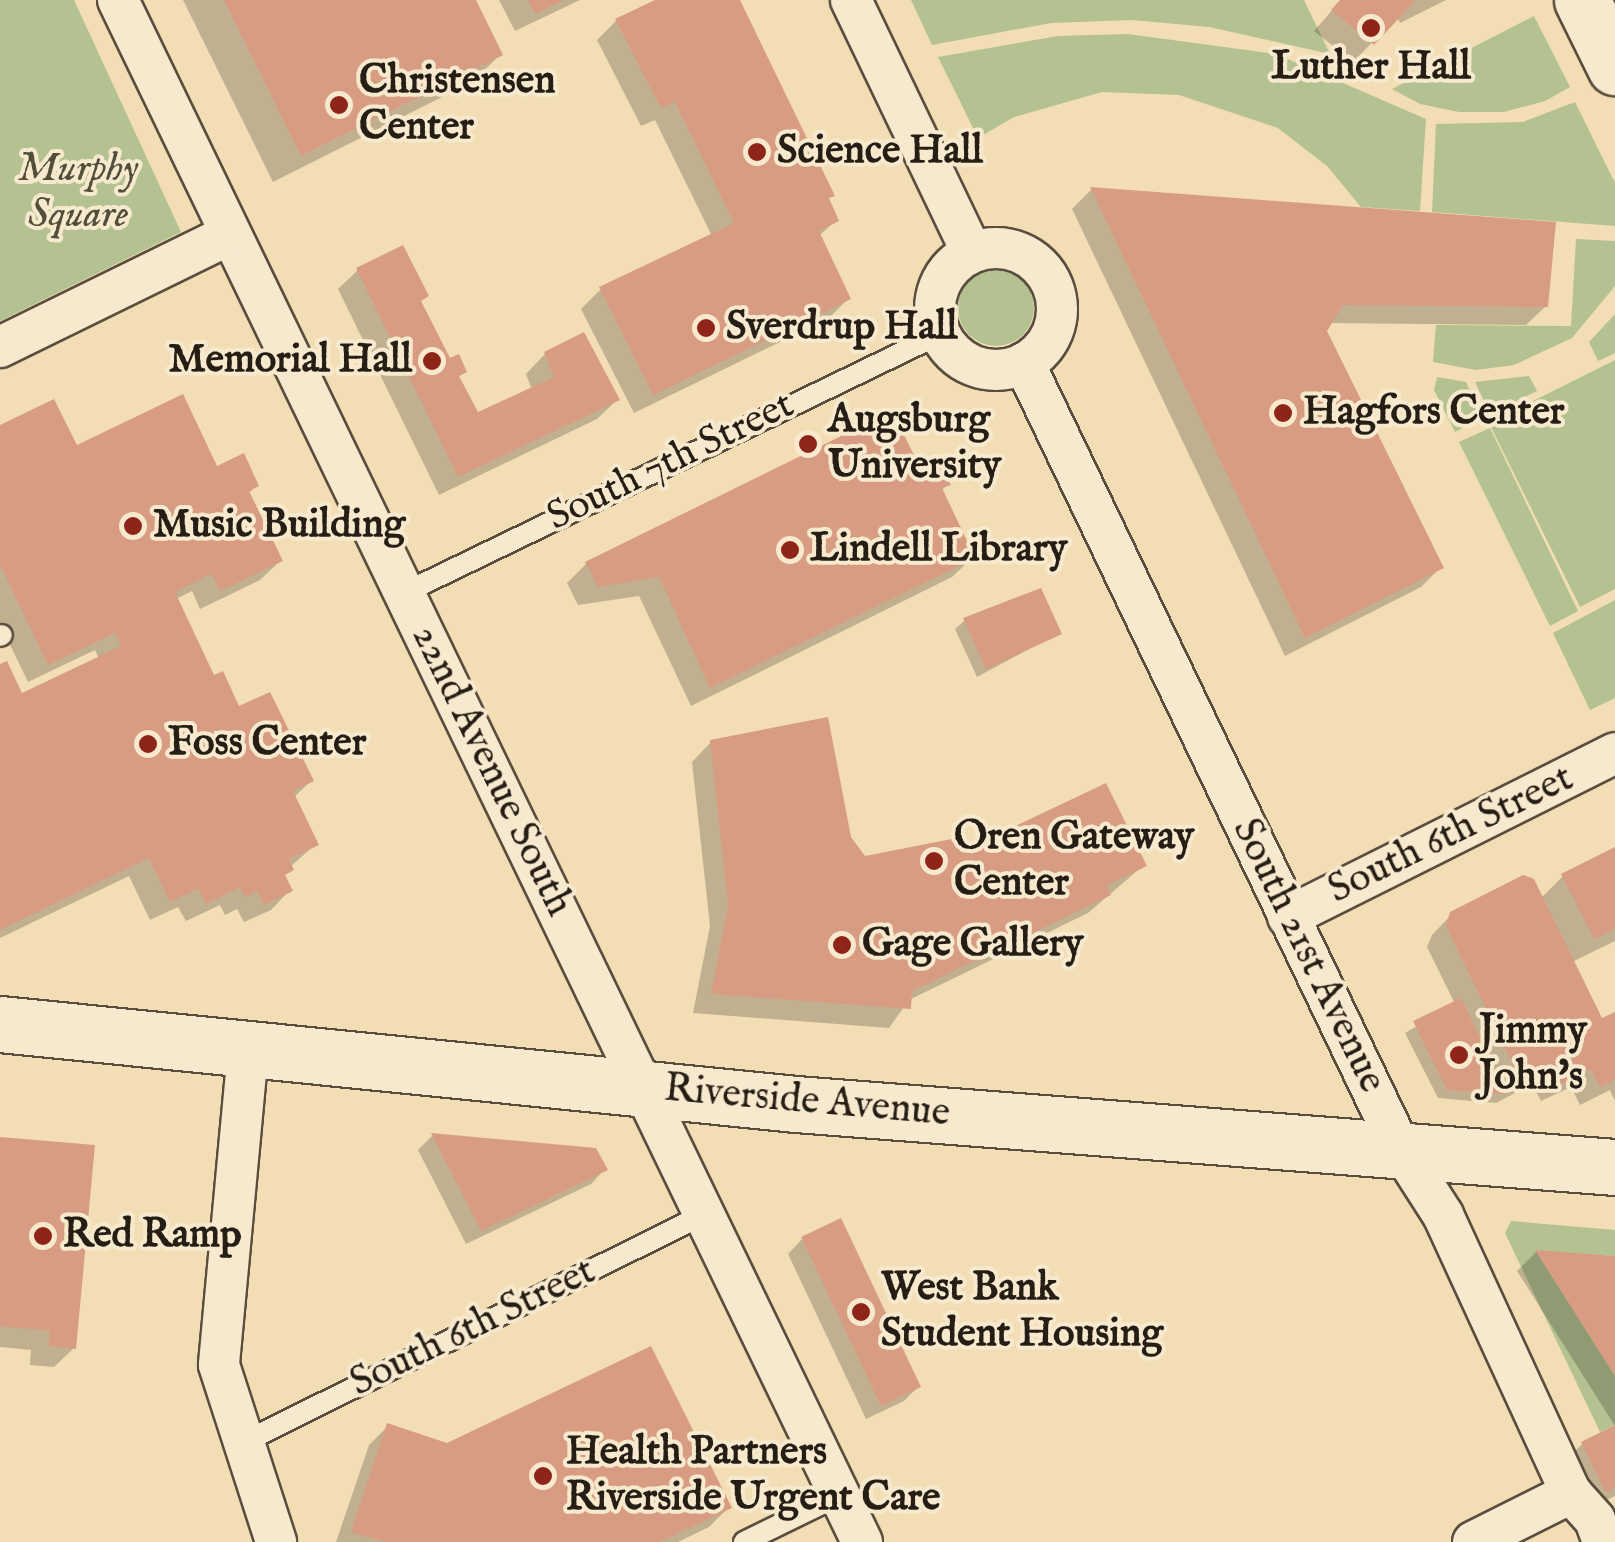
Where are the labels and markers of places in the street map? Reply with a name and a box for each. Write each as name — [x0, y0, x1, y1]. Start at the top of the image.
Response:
marker: Luther Hall — [1360, 17, 1382, 39]
place label: Luther Hall — [1271, 44, 1471, 92]
place label: Christensen Center — [359, 58, 555, 152]
marker: Christensen Center — [328, 94, 350, 116]
place label: Science Hall — [777, 128, 983, 176]
marker: Science Hall — [746, 141, 768, 163]
place label: Sverdrup Hall — [726, 304, 957, 352]
marker: Sverdrup Hall — [695, 317, 717, 339]
place label: Memorial Hall — [168, 337, 412, 385]
marker: Memorial Hall — [421, 350, 443, 372]
place label: Hagfors Center — [1303, 389, 1564, 437]
place label: Augsburg University — [828, 397, 1001, 491]
marker: Hagfors Center — [1272, 402, 1294, 424]
marker: Augsburg University — [797, 433, 819, 455]
place label: Music Building — [153, 502, 405, 550]
marker: Music Building — [122, 515, 144, 537]
place label: Lindell Library — [810, 526, 1067, 574]
marker: Lindell Library — [779, 539, 801, 561]
place label: Foss Center — [168, 720, 366, 768]
marker: Foss Center — [137, 733, 159, 755]
place label: Oren Gateway Center — [954, 814, 1194, 908]
marker: Oren Gateway Center — [923, 850, 945, 872]
place label: Gage Gallery — [862, 921, 1083, 969]
marker: Gage Gallery — [831, 934, 853, 956]
place label: Jimmy John's — [1479, 1008, 1587, 1102]
marker: Jimmy John's — [1448, 1044, 1470, 1066]
place label: Red Ramp — [63, 1212, 242, 1260]
marker: Red Ramp — [32, 1225, 54, 1247]
place label: West Bank Student Housing — [881, 1265, 1163, 1359]
marker: West Bank Student Housing — [850, 1301, 872, 1323]
place label: Health Partners Riverside Urgent Care — [566, 1429, 940, 1523]
marker: Health Partners Riverside Urgent Care — [530, 1463, 556, 1489]

